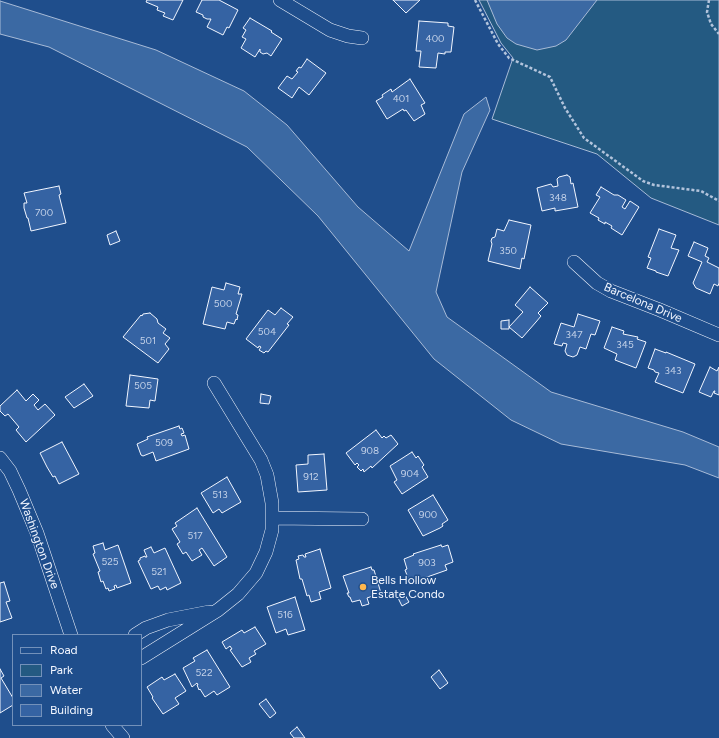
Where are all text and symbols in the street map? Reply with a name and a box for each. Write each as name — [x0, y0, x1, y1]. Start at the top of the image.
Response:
house number: 400 — [425, 33, 445, 45]
house number: 401 — [393, 93, 409, 105]
house number: 348 — [549, 192, 567, 204]
house number: 700 — [35, 207, 53, 219]
house number: 350 — [499, 245, 517, 257]
street label: Barcelona Drive — [602, 280, 684, 326]
house number: 500 — [214, 298, 232, 310]
house number: 504 — [258, 326, 276, 338]
house number: 347 — [565, 329, 583, 341]
house number: 501 — [140, 335, 156, 347]
house number: 345 — [616, 339, 634, 351]
house number: 343 — [664, 365, 682, 377]
house number: 505 — [134, 380, 152, 392]
house number: 509 — [155, 437, 173, 449]
house number: 908 — [361, 445, 379, 457]
house number: 904 — [401, 468, 419, 480]
house number: 912 — [303, 471, 319, 483]
house number: 513 — [212, 489, 228, 501]
street label: Washington Drive — [16, 497, 62, 591]
house number: 900 — [419, 509, 437, 521]
house number: 517 — [187, 530, 203, 542]
house number: 525 — [101, 556, 119, 568]
house number: 903 — [418, 557, 436, 569]
house number: 521 — [151, 566, 167, 578]
place label: Bells Hollow Estate Condo — [371, 573, 445, 601]
marker: Bells Hollow Estate Condo — [358, 582, 368, 592]
house number: 516 — [277, 609, 293, 621]
legend — [12, 634, 142, 726]
text: Road — [50, 643, 78, 657]
text: Park — [50, 663, 73, 677]
house number: 522 — [196, 667, 212, 679]
text: Water — [50, 683, 82, 697]
text: Building — [50, 703, 93, 717]

